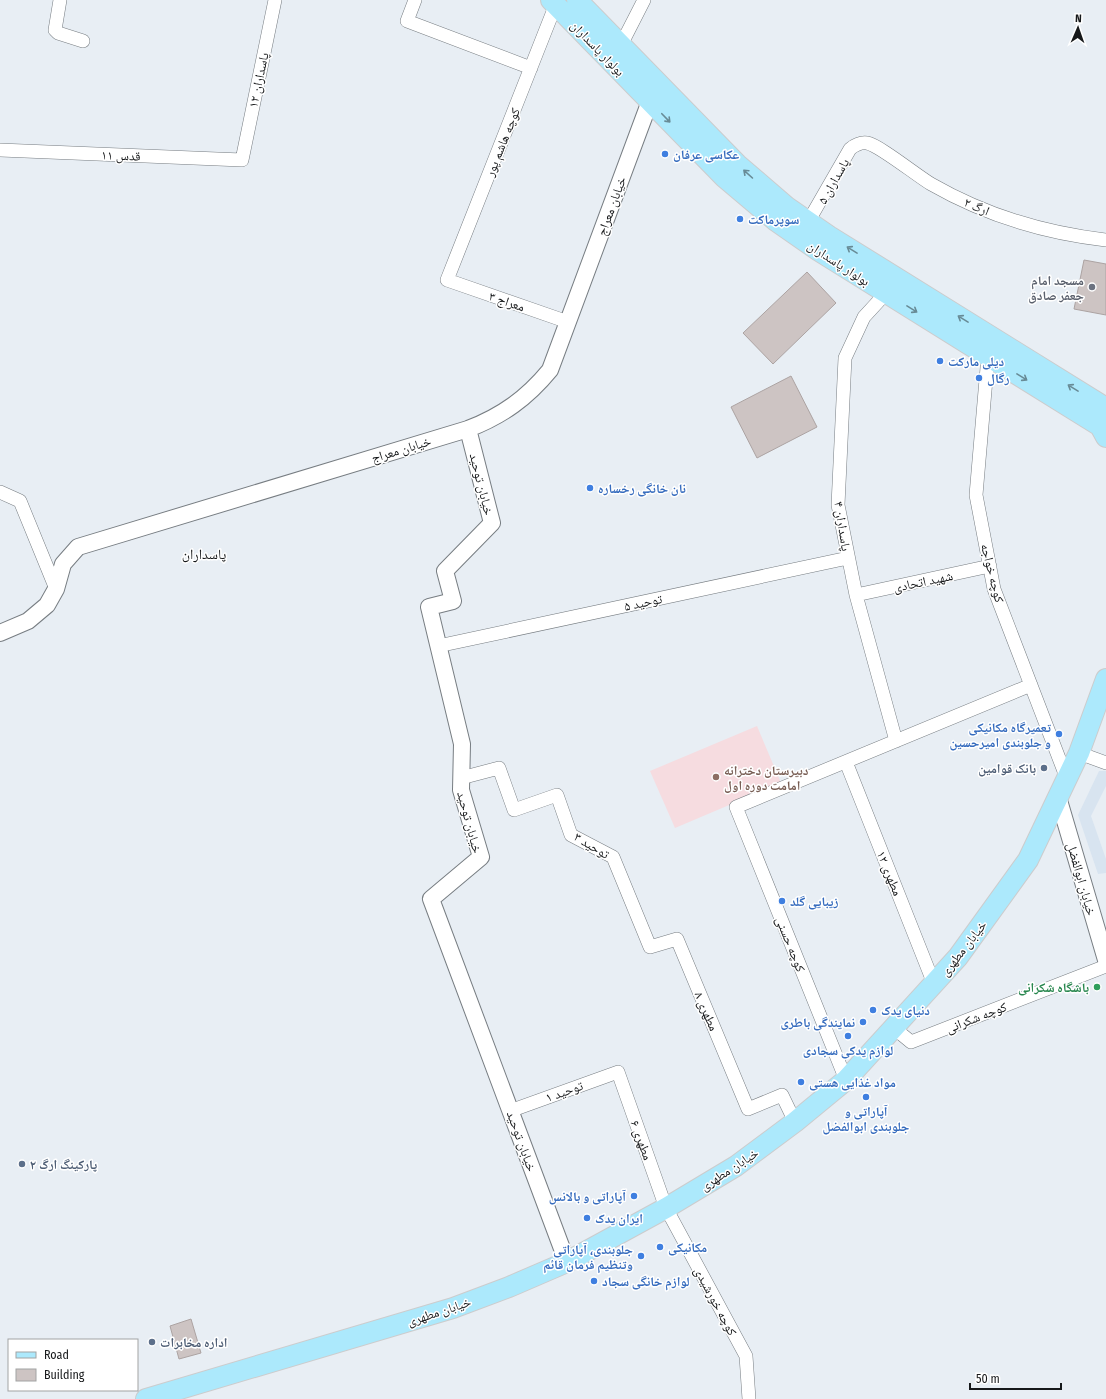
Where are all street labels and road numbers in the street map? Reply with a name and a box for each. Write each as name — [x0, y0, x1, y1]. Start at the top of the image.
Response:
street label: بولوار پاسداران — [567, 18, 628, 80]
street label: پاسداران ۱۲ — [245, 51, 273, 109]
street label: کوچه هاشم پور — [482, 105, 524, 180]
street label: قدس ۱۱ — [101, 147, 141, 165]
street label: پاسداران ۵ — [815, 156, 853, 207]
street label: خیابان معراج — [594, 175, 631, 238]
street label: ارگ ۲ — [961, 194, 992, 219]
street label: بولوار پاسداران — [804, 238, 873, 290]
street label: معراج ۳ — [486, 288, 527, 316]
street label: خیابان معراج — [369, 433, 433, 468]
street label: خیابان توحید — [466, 452, 496, 517]
street label: پاسداران ۴ — [830, 500, 854, 552]
street label: کوچه خواجه — [977, 542, 1007, 605]
street label: شهید اتحادی — [892, 568, 954, 596]
street label: توحید ۵ — [623, 591, 664, 615]
street label: خیابان توحید — [453, 790, 485, 855]
street label: توحید ۳ — [571, 829, 612, 863]
street label: خیابان ابوالفضل — [1063, 841, 1099, 918]
street label: مطهری ۱۲ — [873, 849, 905, 898]
street label: کوچه حسنی — [772, 914, 809, 975]
street label: خیابان مطهری — [937, 918, 990, 980]
street label: مطهری ۸ — [691, 989, 722, 1034]
street label: کوچه شکرانی — [944, 999, 1010, 1037]
street label: توحید ۱ — [543, 1078, 585, 1106]
street label: خیابان توحید — [503, 1109, 539, 1174]
street label: مطهری ۶ — [626, 1118, 656, 1163]
street label: خیابان مطهری — [697, 1145, 762, 1195]
street label: کوچه خورشیدی — [690, 1264, 740, 1339]
street label: خیابان مطهری — [405, 1294, 473, 1330]

